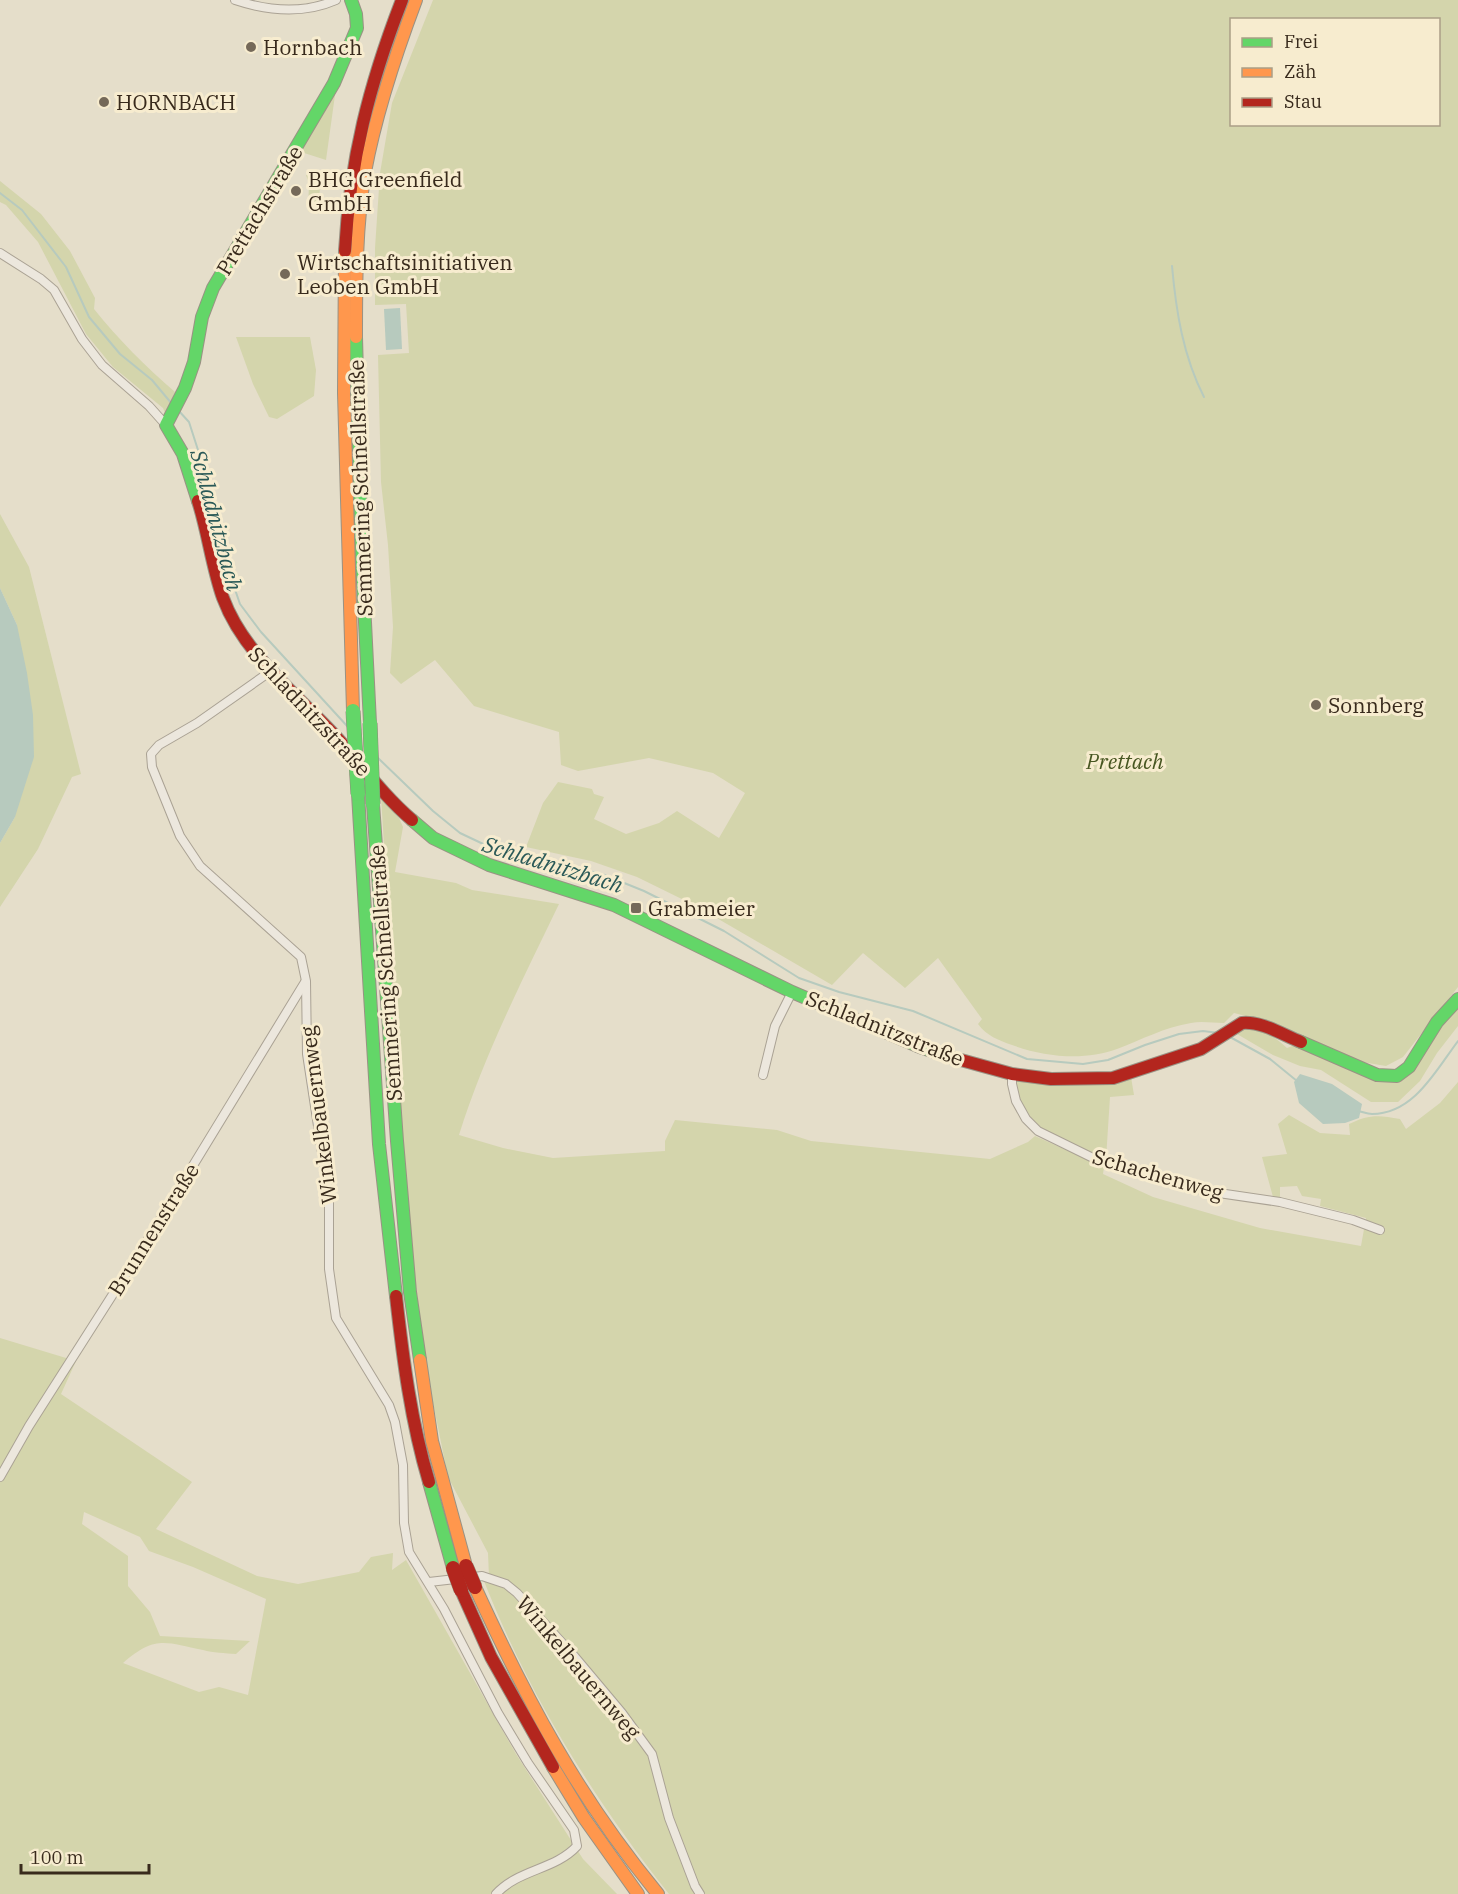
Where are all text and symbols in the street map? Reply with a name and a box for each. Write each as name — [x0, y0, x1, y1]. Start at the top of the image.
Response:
legend — [1230, 18, 1440, 126]
text: Frei — [1284, 30, 1318, 53]
place label: Hornbach — [263, 33, 362, 61]
marker: Hornbach — [244, 40, 258, 54]
text: Zäh — [1284, 60, 1317, 83]
place label: HORNBACH — [116, 88, 236, 116]
text: Stau — [1284, 90, 1322, 113]
marker: HORNBACH — [97, 95, 111, 109]
street label: Prettachstraße — [209, 140, 309, 280]
place label: BHG Greenfield GmbH — [308, 165, 463, 217]
marker: BHG Greenfield GmbH — [289, 184, 303, 198]
place label: Wirtschaftsinitiativen Leoben GmbH — [297, 248, 513, 300]
marker: Wirtschaftsinitiativen Leoben GmbH — [278, 267, 292, 281]
street label: Semmering Schnellstraße — [342, 359, 378, 617]
water label: Schladnitzbach — [184, 445, 250, 594]
street label: Schladnitzstraße — [243, 640, 377, 782]
place label: Sonnberg — [1328, 691, 1424, 719]
marker: Sonnberg — [1309, 698, 1323, 712]
park label: Prettach — [1085, 747, 1164, 775]
water label: Schladnitzbach — [478, 829, 627, 899]
street label: Semmering Schnellstraße — [362, 844, 408, 1102]
place label: Grabmeier — [648, 894, 755, 922]
marker: Grabmeier — [629, 901, 643, 915]
street label: Schladnitzstraße — [802, 984, 968, 1072]
street label: Winkelbauernweg — [293, 1024, 343, 1206]
street label: Schachenweg — [1089, 1142, 1227, 1206]
street label: Brunnenstraße — [101, 1157, 205, 1301]
street label: Winkelbauernweg — [511, 1589, 648, 1745]
scale bar — [21, 1837, 148, 1875]
text: 100 m — [30, 1846, 84, 1869]

